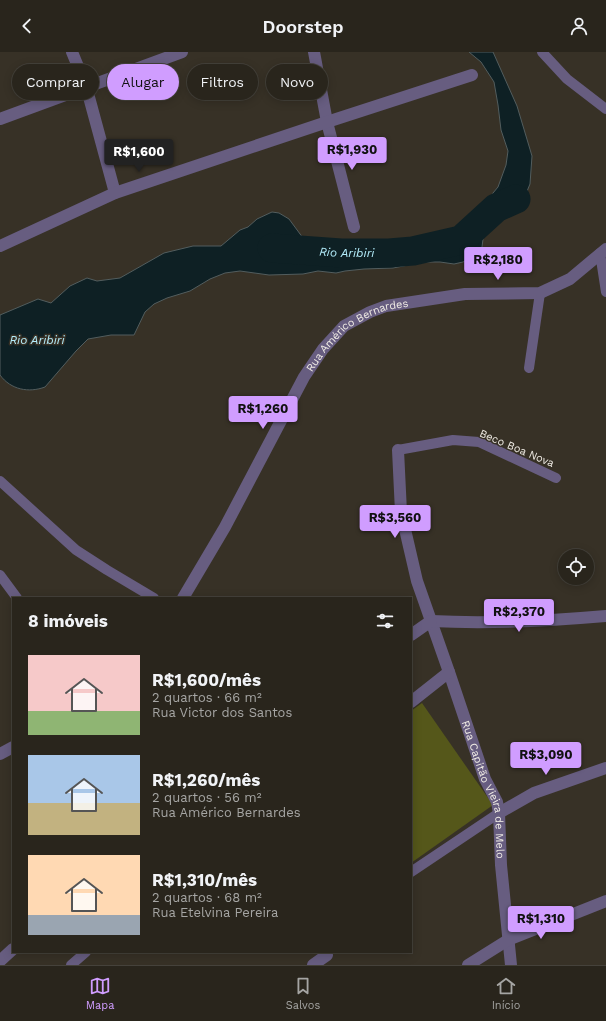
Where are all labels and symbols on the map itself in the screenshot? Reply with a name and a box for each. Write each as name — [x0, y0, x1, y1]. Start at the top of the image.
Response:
pin: R$1,930 — [315, 137, 389, 171]
pin: R$1,600 — [102, 139, 176, 173]
water label: Rio Aribiri — [319, 244, 375, 260]
pin: R$2,180 — [461, 247, 535, 281]
street label: Rua Américo Bernardes — [304, 297, 409, 374]
water label: Rio Aribiri — [9, 333, 65, 347]
pin: R$1,260 — [226, 396, 300, 430]
street label: Beco Boa Nova — [477, 427, 556, 470]
pin: R$3,560 — [358, 505, 432, 539]
pin: R$2,370 — [482, 599, 556, 633]
street label: Rua Capitão Vieira de Melo — [459, 719, 507, 859]
pin: R$3,090 — [509, 742, 583, 776]
pin: R$1,310 — [504, 906, 578, 940]

